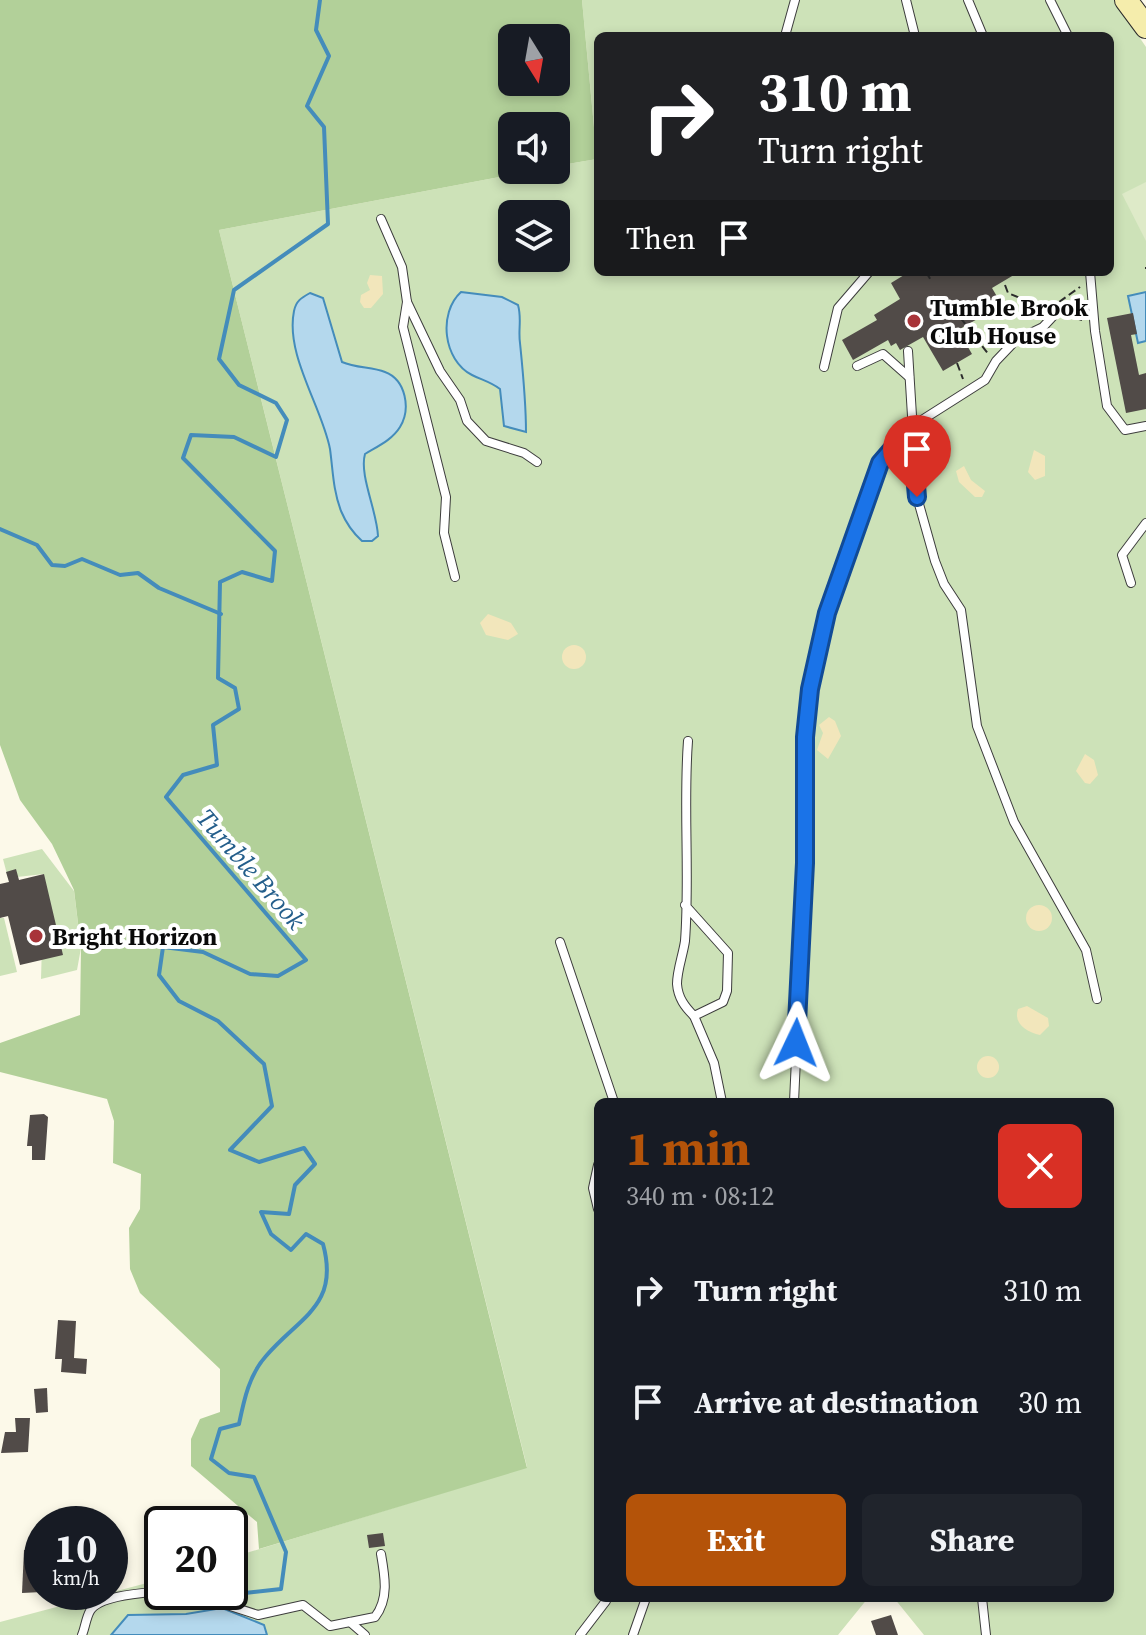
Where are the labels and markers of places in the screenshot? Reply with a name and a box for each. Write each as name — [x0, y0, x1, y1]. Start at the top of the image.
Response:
place label: Tumble Brook Club House — [930, 291, 1089, 352]
marker: Tumble Brook Club House — [905, 312, 923, 330]
pin — [883, 415, 951, 497]
place label: Bright Horizon — [52, 920, 217, 953]
marker: Bright Horizon — [27, 927, 45, 945]

